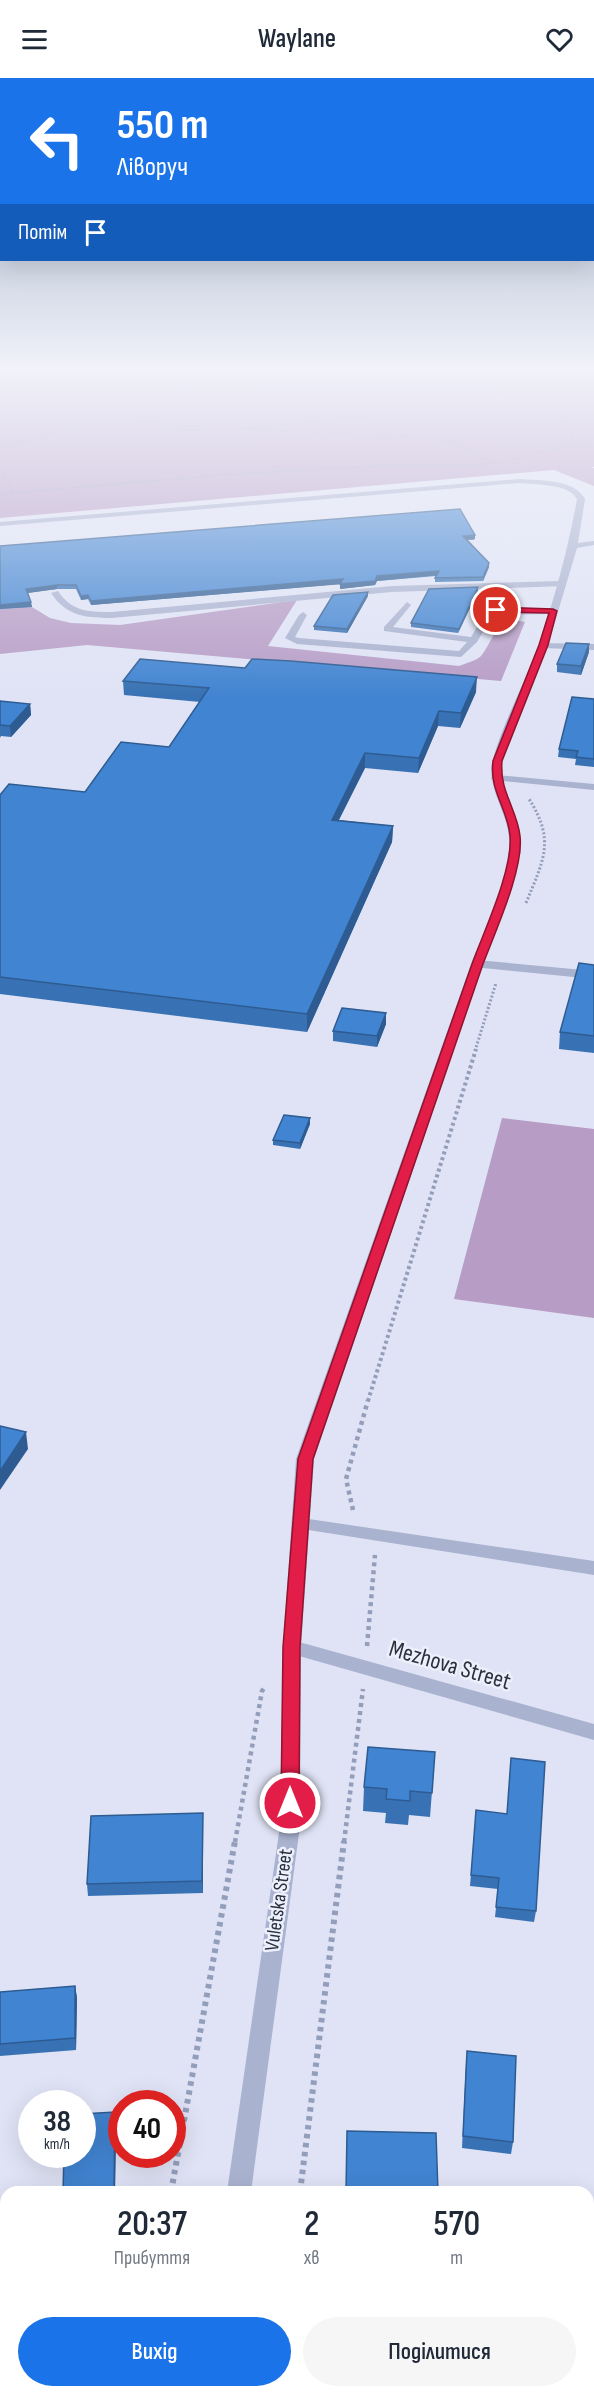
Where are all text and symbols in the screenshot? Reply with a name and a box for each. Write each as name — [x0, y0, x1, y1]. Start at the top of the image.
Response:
icon: menu — [18, 23, 51, 56]
text: Waylane — [258, 23, 336, 55]
icon: heart — [543, 23, 576, 56]
text: 550 m — [117, 100, 208, 151]
icon: left — [18, 102, 96, 180]
text: Ліворуч — [117, 151, 188, 183]
icon: arrive — [79, 216, 112, 249]
text: Потім — [18, 219, 67, 246]
pin — [470, 584, 521, 635]
icon: arrive — [479, 593, 512, 626]
street label: Mezhova Street — [386, 1634, 514, 1696]
position arrow — [258, 1771, 322, 1835]
street label: Vuletska Street — [260, 1848, 298, 1952]
speed limit sign: 40 — [108, 2090, 186, 2168]
text: 38 — [43, 2104, 71, 2140]
text: km/h — [44, 2135, 70, 2154]
text: 20:37 — [117, 2203, 187, 2246]
text: 2 — [304, 2203, 319, 2246]
text: 570 — [433, 2203, 480, 2246]
text: Прибуття — [114, 2246, 190, 2270]
text: хв — [304, 2246, 320, 2270]
text: m — [450, 2246, 463, 2270]
button: Вихід — [18, 2317, 291, 2386]
button: Поділитися — [303, 2317, 576, 2386]

